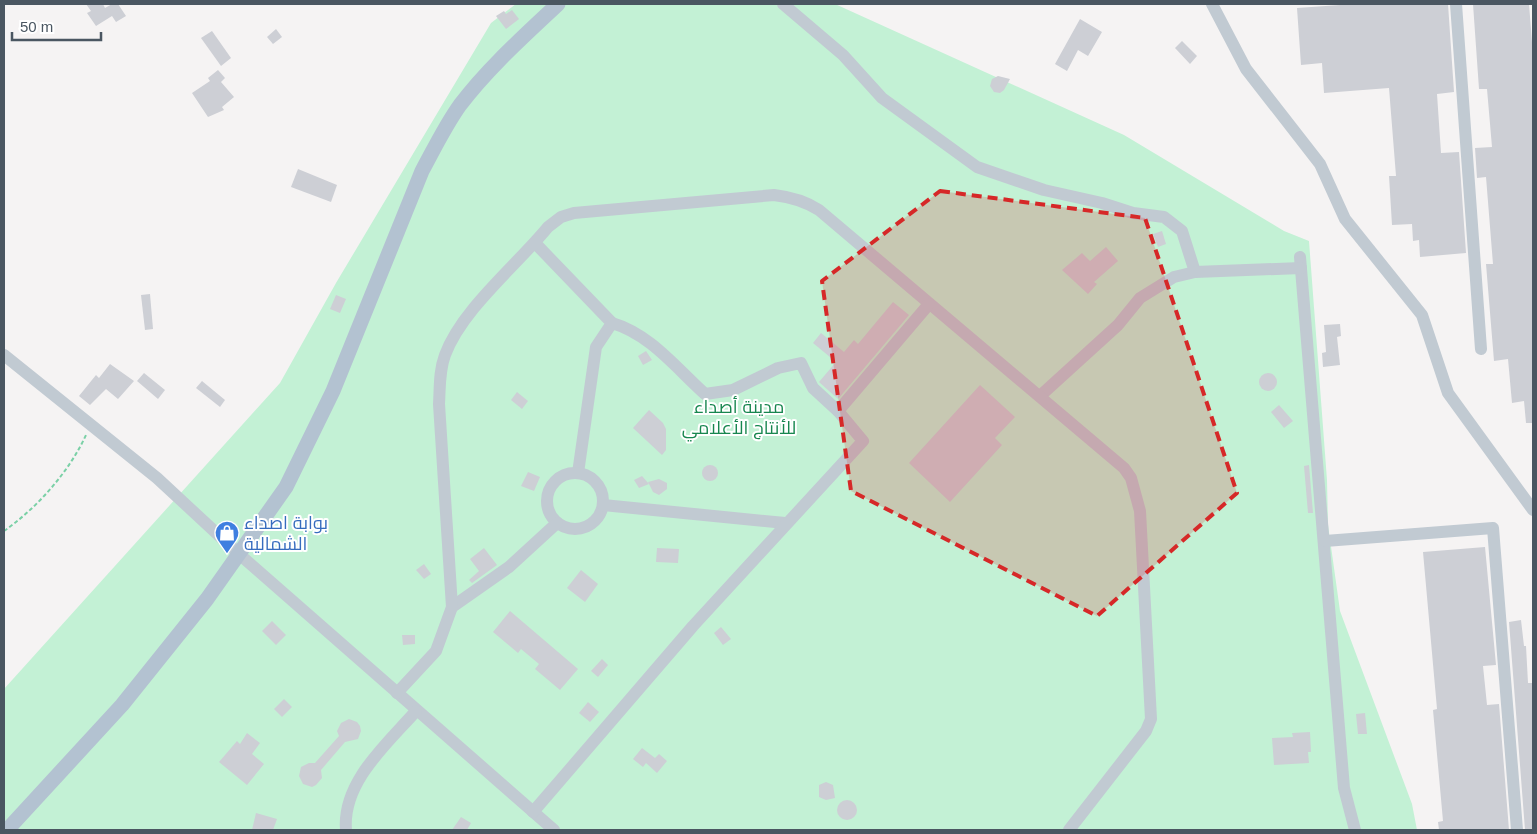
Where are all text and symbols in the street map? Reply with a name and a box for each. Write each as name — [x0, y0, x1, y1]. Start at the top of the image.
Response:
scale bar — [12, 10, 101, 42]
text: 50 m — [20, 18, 53, 35]
park label: مدينة أصداء للأنتاج الأعلامي — [682, 396, 796, 442]
place label: بوابة اصداء الشمالية — [244, 513, 328, 554]
shop icon: بوابة اصداء الشمالية — [214, 520, 240, 554]

